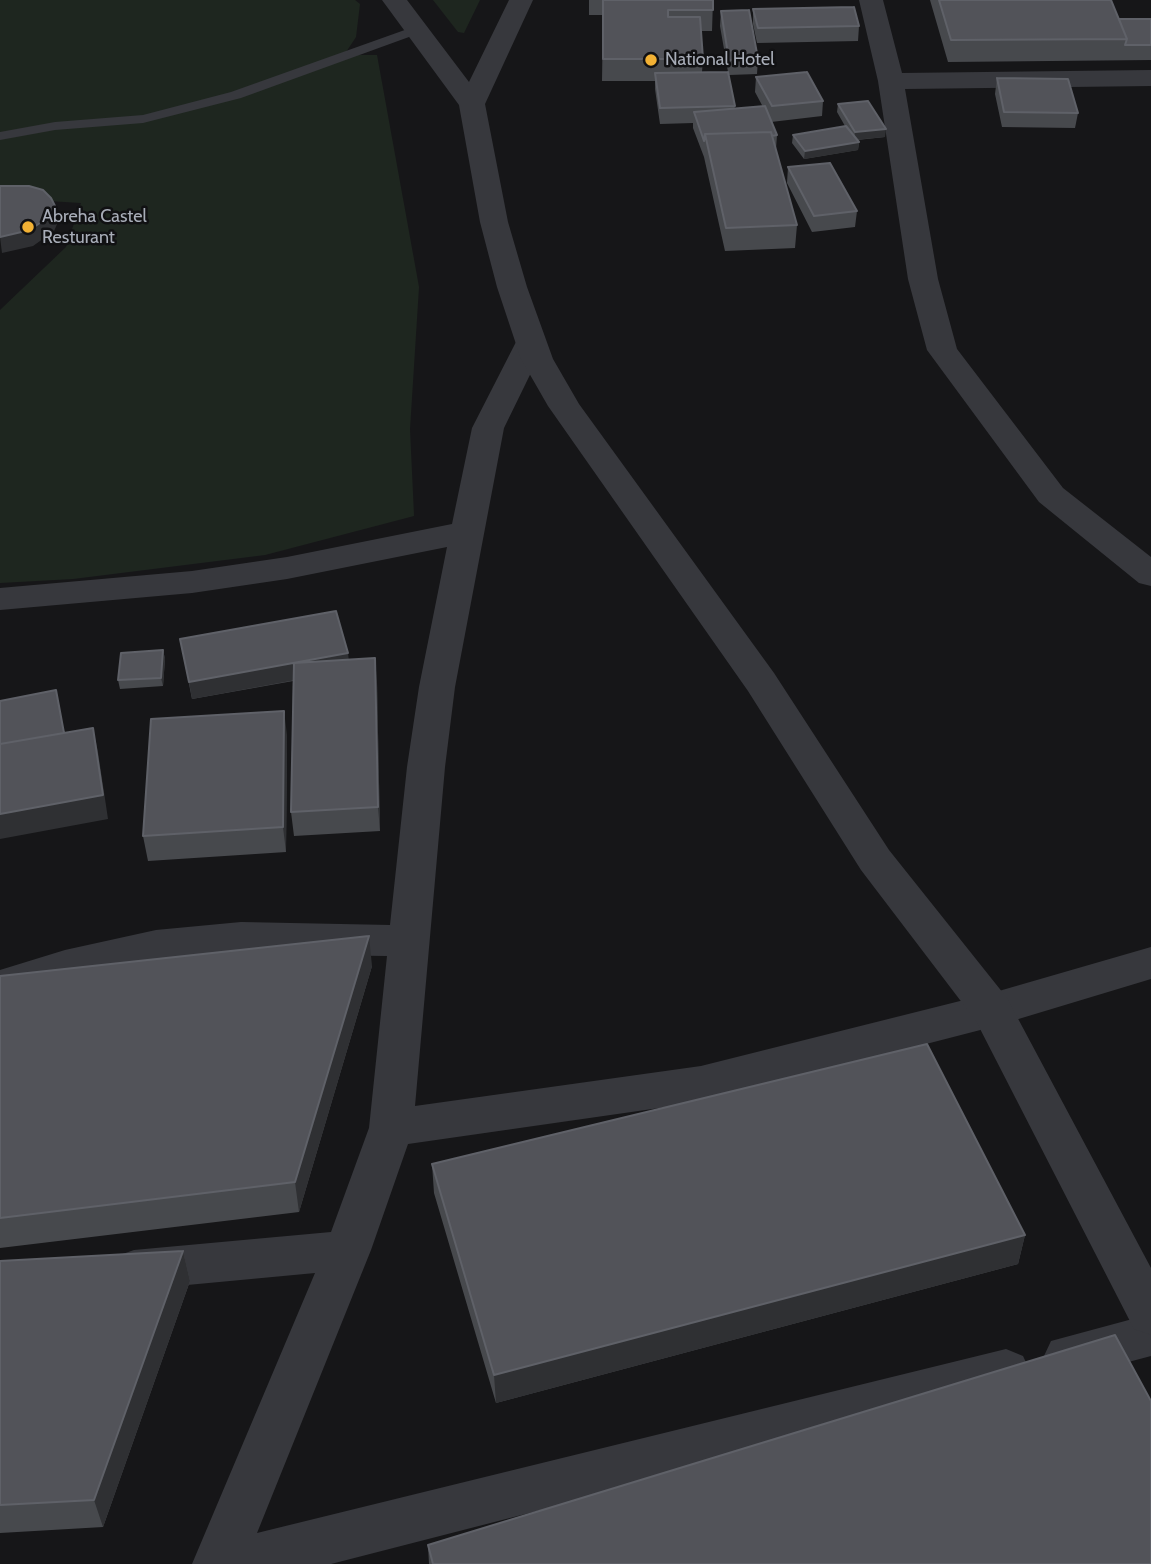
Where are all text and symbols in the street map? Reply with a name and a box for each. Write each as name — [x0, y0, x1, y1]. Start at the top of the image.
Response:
place label: National Hotel — [665, 49, 774, 71]
marker: National Hotel — [643, 52, 659, 68]
place label: Abreha Castel Resturant — [42, 206, 147, 248]
marker: Abreha Castel Resturant — [20, 219, 36, 235]

